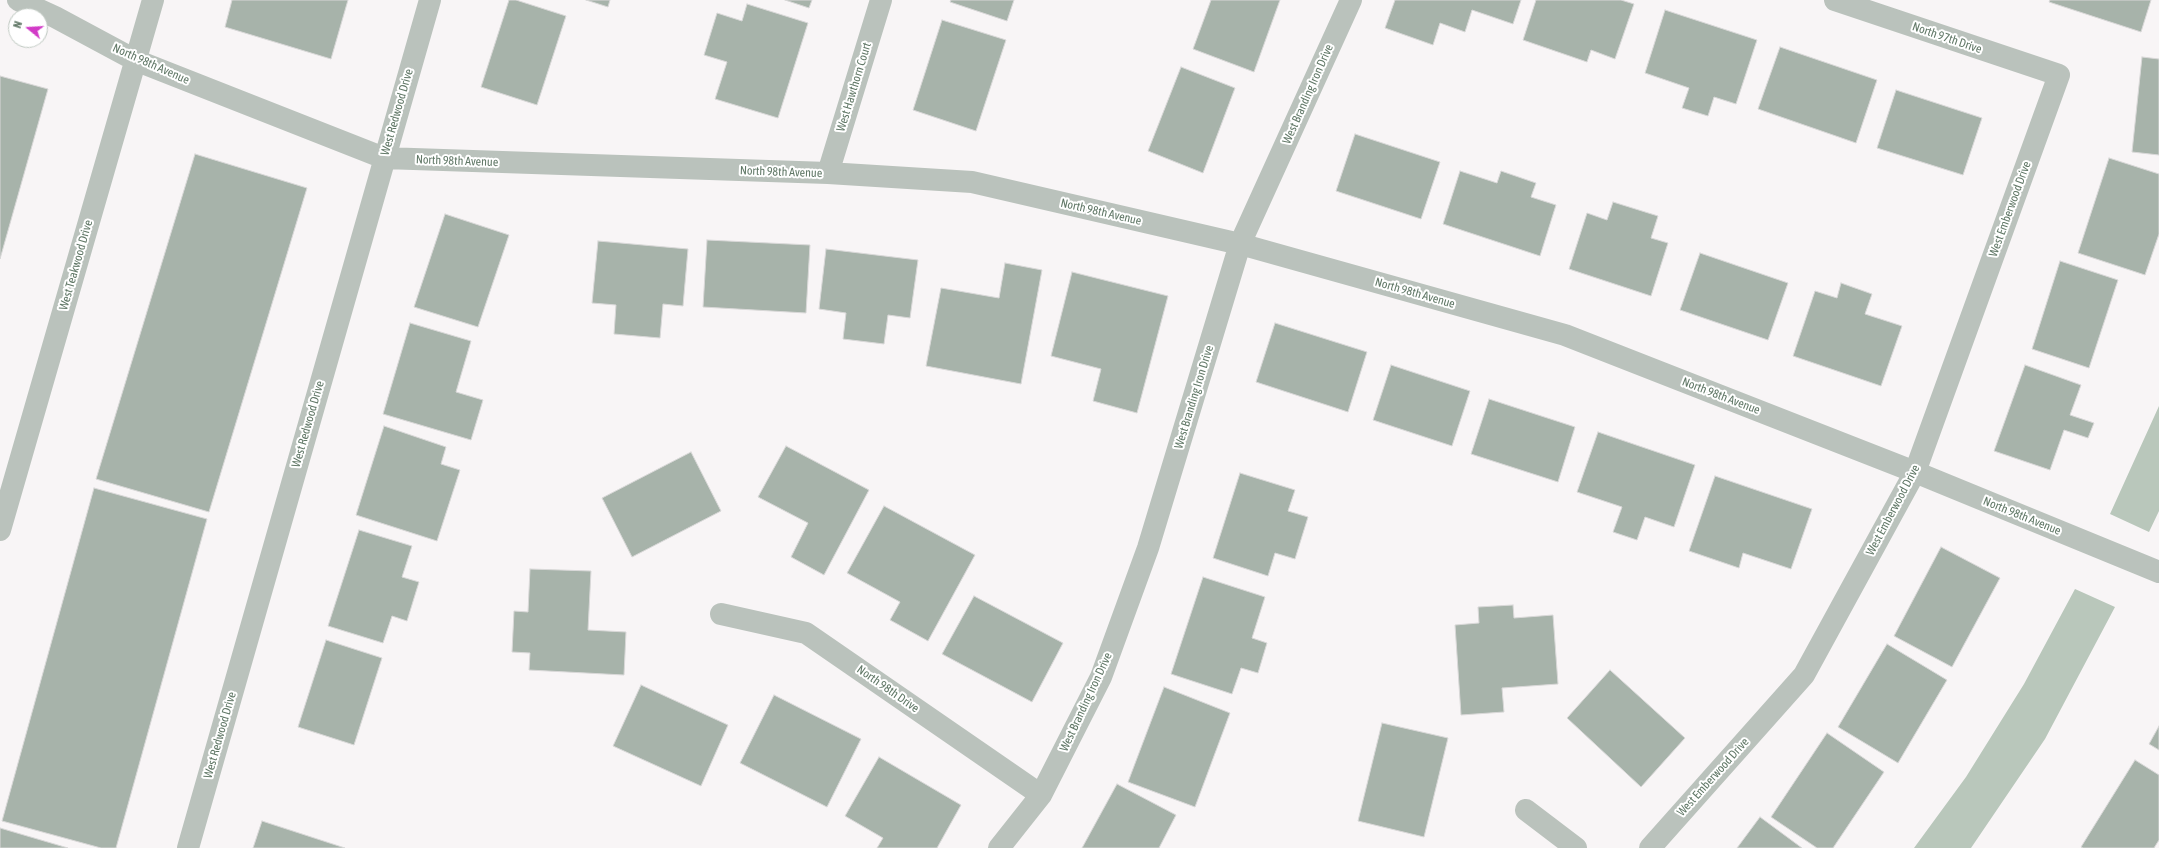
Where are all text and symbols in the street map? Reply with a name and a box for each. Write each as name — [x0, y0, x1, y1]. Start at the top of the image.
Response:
north arrow — [8, 8, 48, 48]
street label: North 97th Drive — [1910, 19, 1984, 57]
text: N — [11, 20, 24, 30]
street label: North 98th Avenue — [110, 41, 192, 87]
street label: West Hawthorn Court — [834, 41, 874, 133]
street label: West Branding Iron Drive — [1280, 42, 1336, 146]
street label: West Redwood Drive — [378, 67, 416, 157]
street label: North 98th Avenue — [416, 152, 498, 170]
street label: West Emberwood Drive — [1986, 159, 2034, 259]
street label: North 98th Avenue — [740, 163, 822, 181]
street label: North 98th Avenue — [1059, 196, 1143, 228]
street label: West Teakwood Drive — [56, 218, 96, 312]
street label: North 98th Avenue — [1373, 275, 1457, 311]
street label: West Branding Iron Drive — [1171, 343, 1217, 451]
street label: North 98th Avenue — [1680, 374, 1762, 418]
street label: West Redwood Drive — [289, 379, 327, 469]
street label: West Emberwood Drive — [1863, 462, 1923, 558]
street label: North 98th Avenue — [1981, 494, 2063, 538]
street label: West Branding Iron Drive — [1057, 650, 1115, 754]
street label: North 98th Drive — [854, 662, 922, 716]
street label: West Redwood Drive — [201, 690, 239, 780]
street label: West Emberwood Drive — [1674, 735, 1752, 819]

